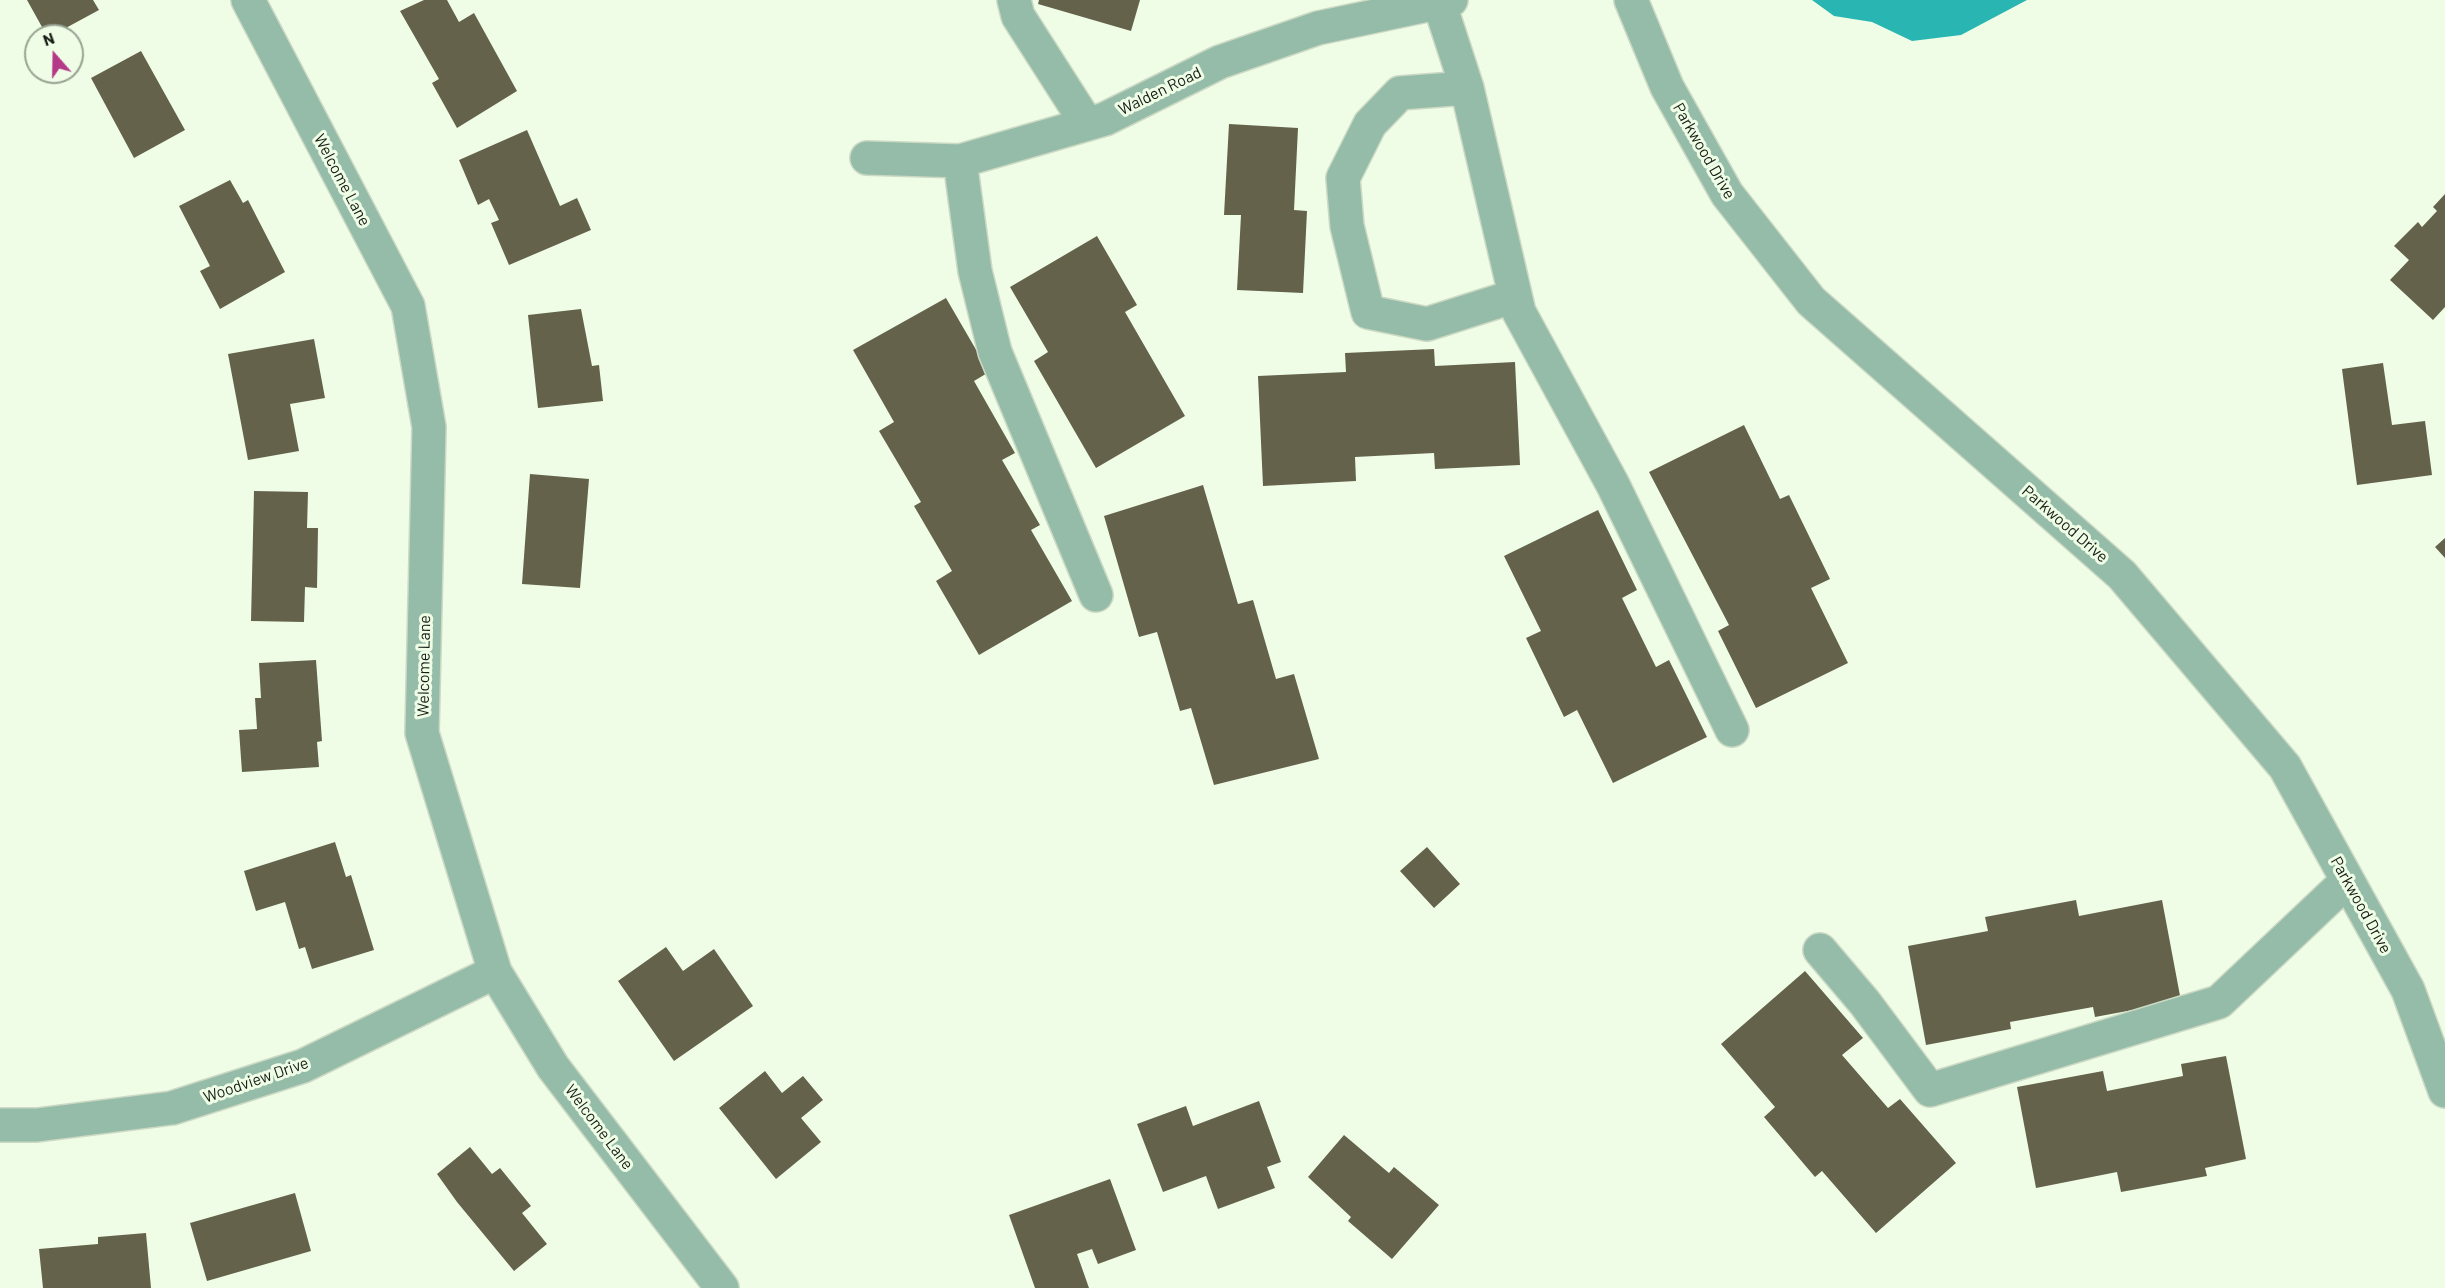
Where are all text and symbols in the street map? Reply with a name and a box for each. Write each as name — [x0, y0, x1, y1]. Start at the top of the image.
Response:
north arrow — [24, 24, 84, 84]
text: N — [40, 28, 57, 49]
street label: Walden Road — [1116, 63, 1204, 119]
street label: Parkwood Drive — [1669, 100, 1739, 202]
street label: Welcome Lane — [310, 131, 374, 229]
street label: Parkwood Drive — [2018, 481, 2112, 567]
street label: Welcome Lane — [414, 615, 434, 717]
street label: Parkwood Drive — [2326, 853, 2396, 957]
street label: Woodview Drive — [201, 1053, 311, 1107]
street label: Welcome Lane — [561, 1081, 637, 1173]

